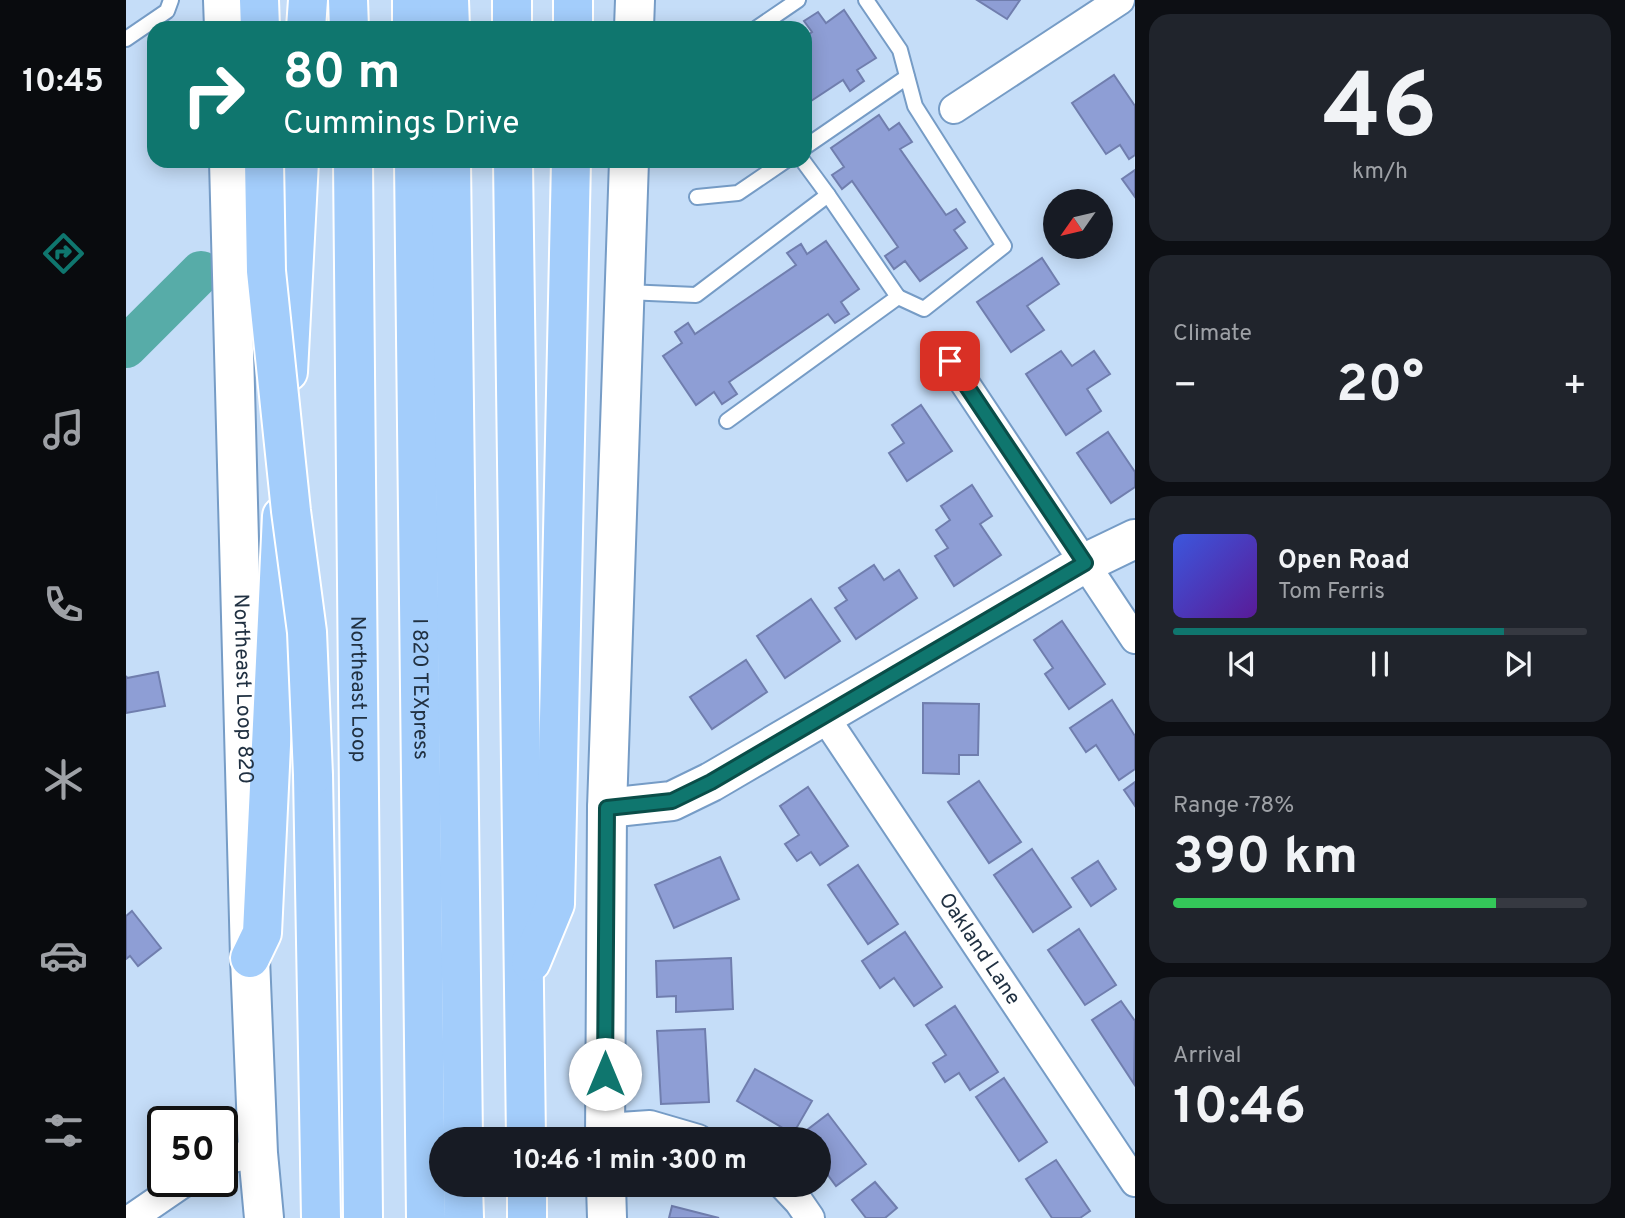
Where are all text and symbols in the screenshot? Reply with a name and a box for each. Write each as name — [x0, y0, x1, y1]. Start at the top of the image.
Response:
text: 80 m — [283, 44, 400, 106]
icon: right — [168, 49, 259, 140]
text: 46 — [1323, 55, 1437, 170]
text: 10:45 — [22, 63, 104, 103]
text: Cummings Drive — [283, 105, 520, 145]
text: km/h — [1352, 158, 1408, 187]
north arrow — [1043, 189, 1113, 259]
map controls — [1043, 189, 1113, 259]
icon: directions — [39, 229, 88, 278]
text: Climate — [1173, 320, 1252, 349]
pin — [920, 331, 980, 391]
icon: arrive — [931, 342, 969, 380]
text: 20° — [1336, 354, 1424, 420]
text: − — [1173, 363, 1198, 412]
text: + — [1562, 363, 1587, 412]
icon: music — [39, 405, 88, 454]
text: Open Road — [1278, 545, 1410, 578]
text: Tom Ferris — [1278, 578, 1385, 607]
icon: phone — [39, 580, 88, 629]
street label: Northeast Loop 820 — [227, 593, 259, 784]
street label: Northeast Loop — [344, 615, 372, 762]
street label: I 820 TEXpress — [406, 618, 434, 760]
icon: previous — [1223, 645, 1261, 683]
icon: pause — [1361, 645, 1399, 683]
icon: next — [1499, 645, 1537, 683]
icon: climate — [39, 755, 88, 804]
text: Range · 78% — [1173, 792, 1294, 821]
text: 390 km — [1173, 826, 1358, 892]
street label: Oakland Lane — [932, 888, 1027, 1010]
icon: car — [39, 931, 88, 980]
position arrow — [568, 1037, 642, 1111]
text: Arrival — [1173, 1042, 1242, 1071]
text: 10:46 — [1173, 1076, 1306, 1142]
icon: filters — [39, 1106, 88, 1155]
speed limit sign: 50 — [147, 1106, 238, 1197]
text: 10:46 · 1 min · 300 m — [513, 1145, 747, 1178]

